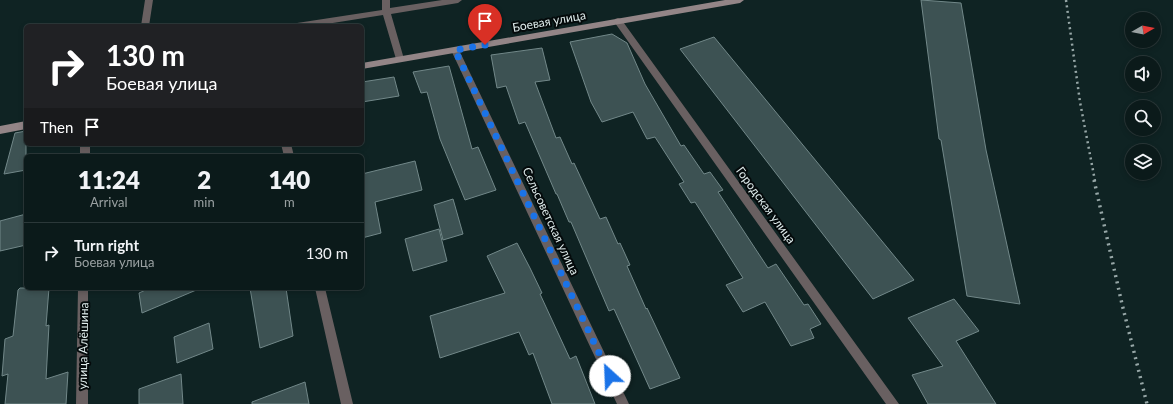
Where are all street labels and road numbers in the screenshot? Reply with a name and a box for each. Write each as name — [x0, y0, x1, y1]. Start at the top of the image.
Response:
street label: Боевая улица — [511, 7, 587, 35]
street label: Городская улица — [733, 164, 799, 246]
street label: Сельсоветская улица — [519, 165, 583, 277]
street label: улица Алёшина — [75, 302, 91, 390]

